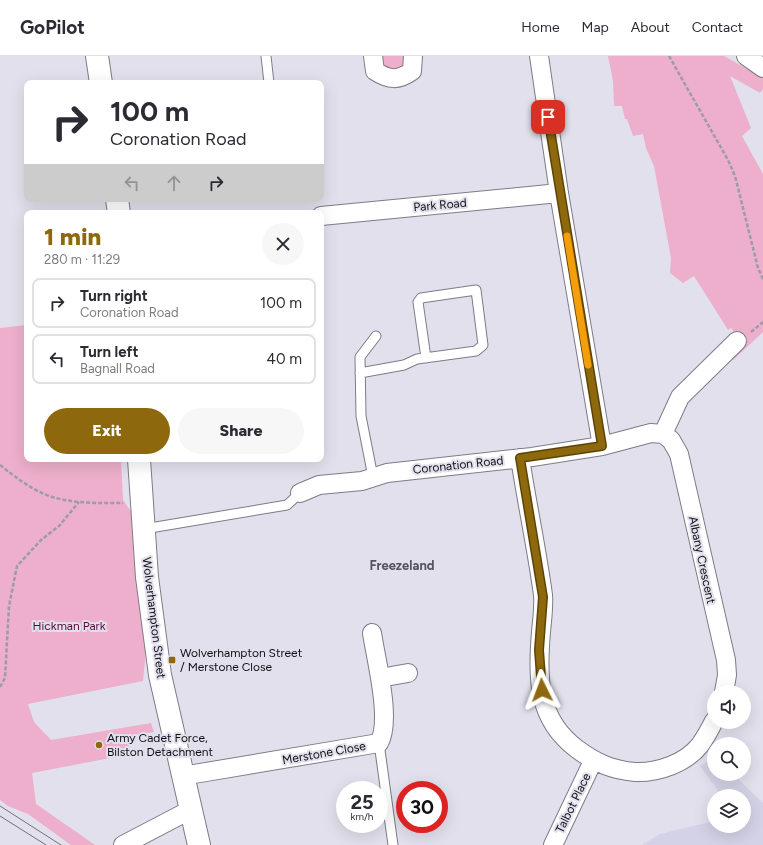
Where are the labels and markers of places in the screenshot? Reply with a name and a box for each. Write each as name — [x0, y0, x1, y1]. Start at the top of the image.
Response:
pin — [531, 100, 565, 134]
place label: Wolverhampton Street / Merstone Close — [180, 646, 303, 674]
marker: Wolverhampton Street / Merstone Close — [167, 655, 177, 665]
place label: Army Cadet Force, Bilston Detachment — [107, 731, 214, 759]
marker: Army Cadet Force, Bilston Detachment — [94, 740, 104, 750]

